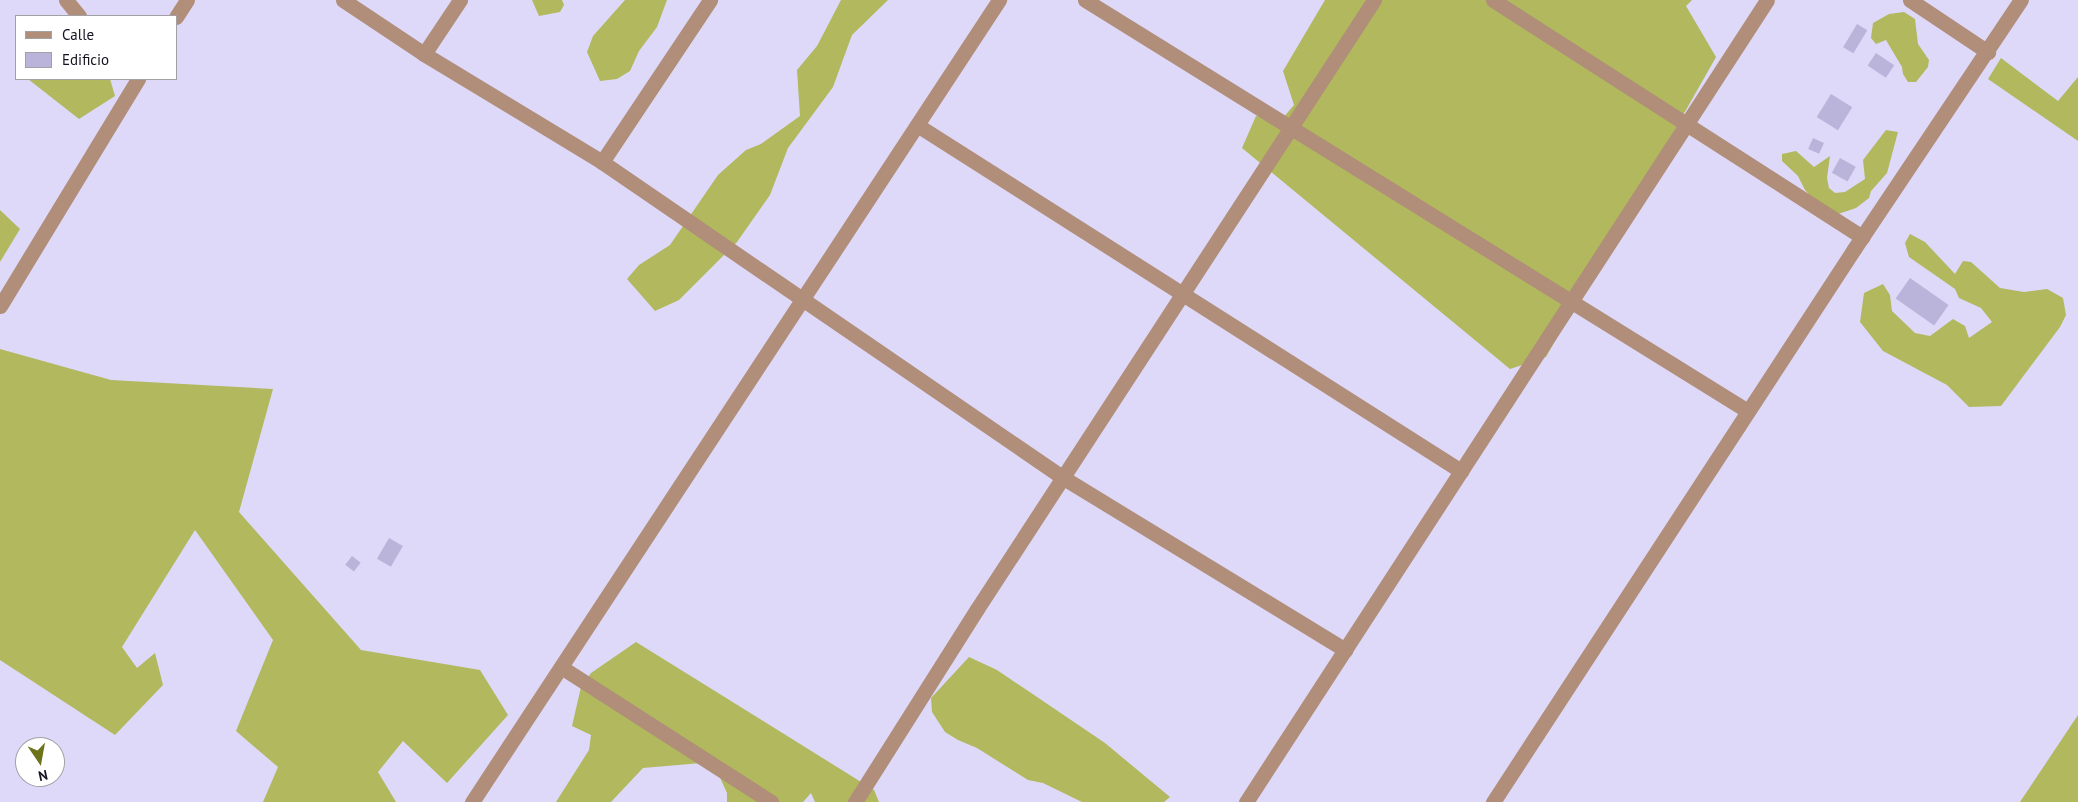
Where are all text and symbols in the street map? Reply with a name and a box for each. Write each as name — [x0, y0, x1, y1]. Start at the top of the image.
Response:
legend — [15, 15, 178, 80]
text: Calle — [62, 25, 94, 44]
text: Edificio — [62, 50, 109, 69]
north arrow — [15, 737, 65, 787]
text: N — [37, 766, 49, 785]

